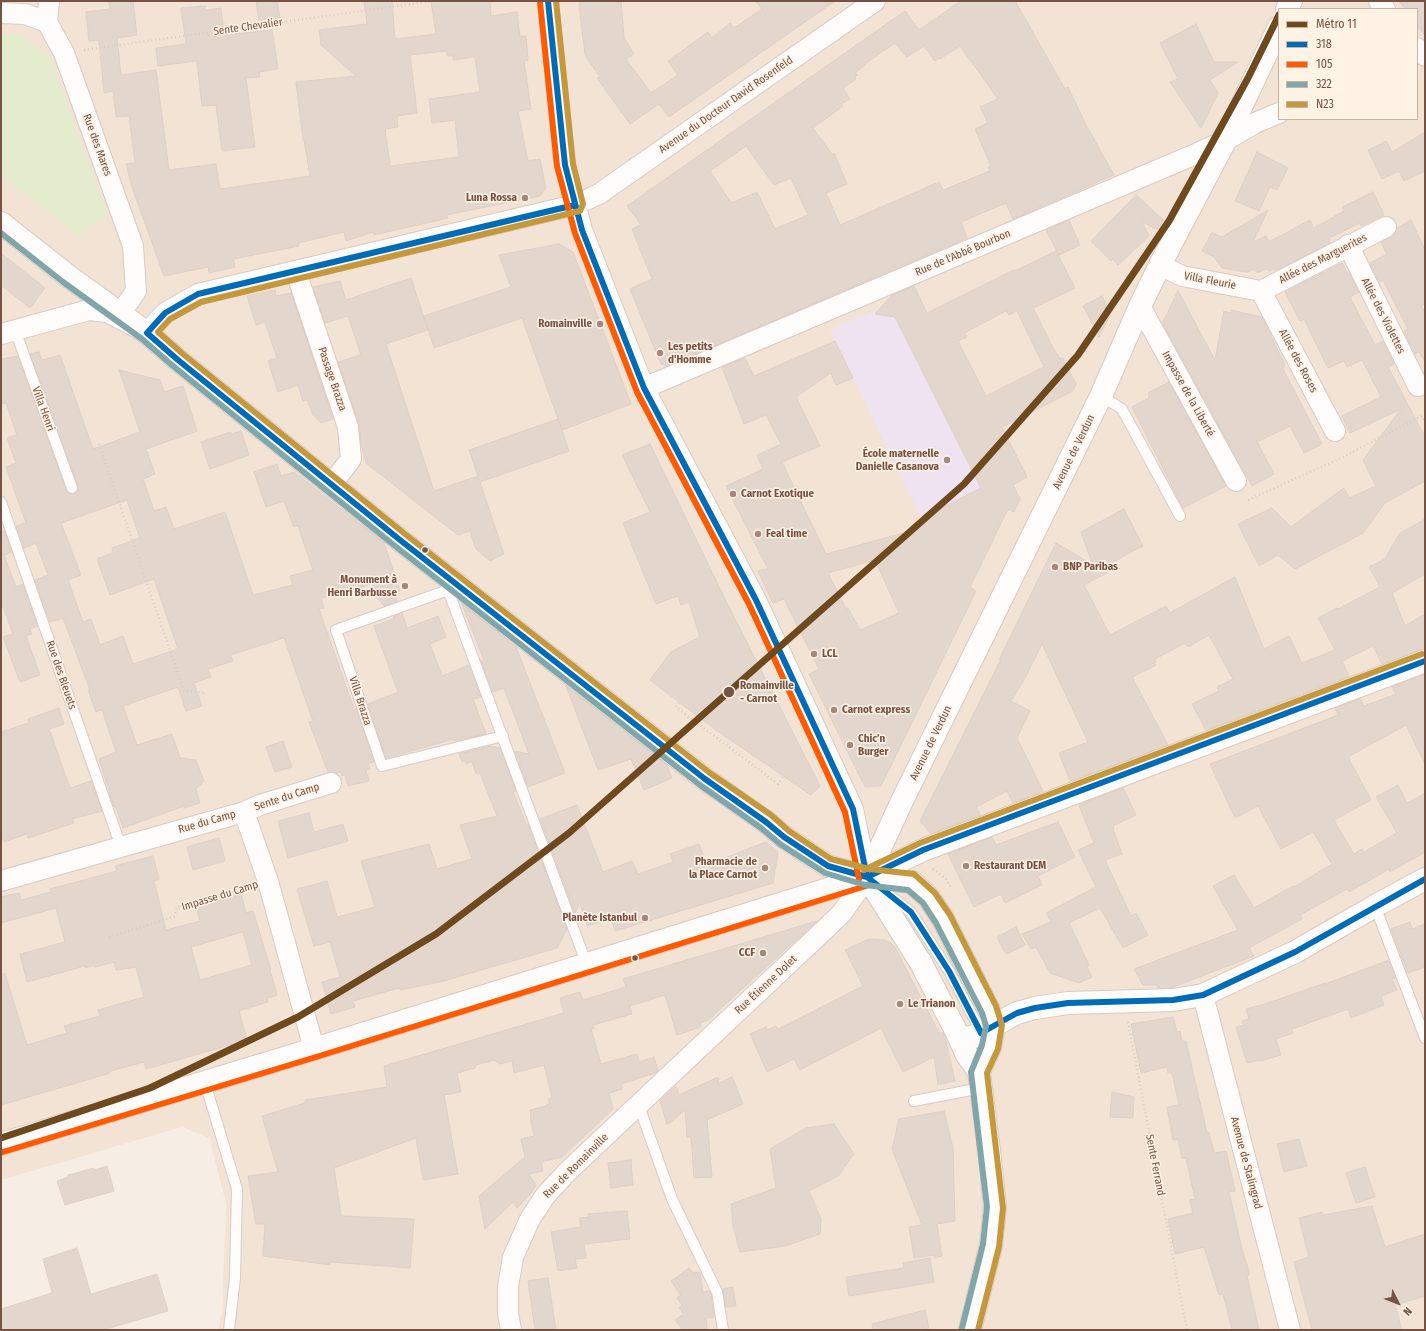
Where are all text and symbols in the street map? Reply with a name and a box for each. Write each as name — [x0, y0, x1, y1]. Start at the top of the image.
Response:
legend — [1278, 8, 1418, 120]
street label: Sente Chevalier — [213, 16, 283, 38]
text: Métro 11 — [1316, 17, 1357, 31]
text: 318 — [1316, 37, 1332, 51]
street label: Avenue du Docteur David Rosenfeld — [657, 54, 795, 156]
text: 105 — [1316, 57, 1332, 71]
text: 322 — [1316, 77, 1332, 91]
text: N23 — [1316, 97, 1334, 111]
street label: Rue des Mares — [80, 112, 114, 178]
place label: Luna Rossa — [466, 191, 517, 205]
marker: Luna Rossa — [520, 193, 530, 203]
street label: Rue de l'Abbé Bourbon — [913, 227, 1013, 279]
street label: Allée des Marguerites — [1277, 231, 1369, 287]
street label: Villa Fleurie — [1183, 269, 1237, 293]
street label: Allée des Violettes — [1358, 276, 1408, 356]
place label: Romainville — [538, 317, 592, 331]
marker: Romainville — [595, 319, 605, 329]
street label: Allée des Roses — [1276, 327, 1320, 395]
place label: Les petits d'Homme — [668, 340, 713, 366]
street label: Passage Brazza — [315, 345, 349, 413]
marker: Les petits d'Homme — [655, 348, 665, 358]
street label: Impasse de la Liberté — [1159, 349, 1217, 439]
street label: Villa Henri — [29, 385, 57, 433]
street label: Avenue de Verdun — [1050, 413, 1098, 491]
place label: École maternelle Danielle Casanova — [856, 447, 939, 473]
marker: École maternelle Danielle Casanova — [942, 455, 952, 465]
place label: Carnot Exotique — [741, 487, 814, 501]
marker: Carnot Exotique — [728, 489, 738, 499]
place label: Feal time — [766, 527, 807, 541]
marker: Feal time — [753, 529, 763, 539]
unlabelled marker — [420, 545, 430, 555]
place label: BNP Paribas — [1063, 560, 1118, 574]
marker: BNP Paribas — [1050, 562, 1060, 572]
place label: Monument à Henri Barbusse — [327, 573, 397, 599]
marker: Monument à Henri Barbusse — [400, 581, 410, 591]
street label: Rue des Bleuets — [43, 639, 79, 711]
place label: LCL — [822, 647, 838, 661]
marker: LCL — [809, 649, 819, 659]
street label: Villa Brazza — [346, 675, 374, 727]
place label: Romainville - Carnot — [740, 679, 794, 705]
marker: Romainville - Carnot — [722, 685, 736, 699]
place label: Carnot express — [842, 703, 910, 717]
street label: Avenue de Verdun — [907, 704, 955, 782]
marker: Carnot express — [829, 705, 839, 715]
place label: Chic’n Burger — [858, 732, 889, 758]
marker: Chic’n Burger — [845, 740, 855, 750]
street label: Sente du Camp — [253, 780, 321, 814]
street label: Rue du Camp — [177, 807, 237, 837]
place label: Pharmacie de la Place Carnot — [689, 855, 757, 881]
place label: Restaurant DEM — [974, 859, 1046, 873]
marker: Restaurant DEM — [961, 861, 971, 871]
marker: Pharmacie de la Place Carnot — [760, 863, 770, 873]
street label: Impasse du Camp — [180, 878, 260, 914]
place label: Planète Istanbul — [562, 911, 637, 925]
marker: Planète Istanbul — [640, 913, 650, 923]
place label: CCF — [739, 946, 755, 960]
marker: CCF — [758, 948, 768, 958]
unlabelled marker — [630, 953, 640, 963]
street label: Rue Étienne Dolet — [732, 953, 800, 1017]
place label: Le Trianon — [908, 997, 956, 1011]
marker: Le Trianon — [895, 999, 905, 1009]
street label: Avenue de Stalingrad — [1227, 1115, 1265, 1211]
street label: Rue de Romainville — [541, 1131, 611, 1201]
street label: Sente Ferrand — [1143, 1133, 1167, 1197]
north arrow — [1378, 1283, 1418, 1323]
text: N — [1400, 1305, 1414, 1318]

